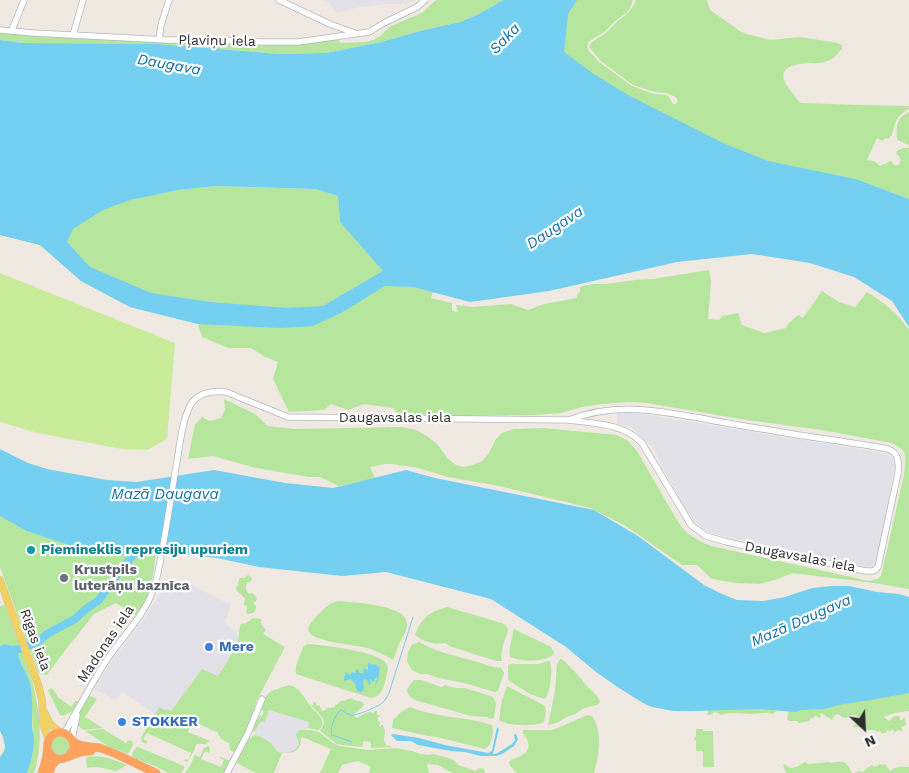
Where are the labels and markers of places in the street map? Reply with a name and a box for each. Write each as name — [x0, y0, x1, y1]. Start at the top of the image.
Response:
place label: Piemineklis represiju upuriem — [41, 542, 248, 558]
marker: Piemineklis represiju upuriem — [25, 544, 37, 556]
place label: Krustpils luterāņu baznīca — [74, 562, 190, 594]
marker: Krustpils luterāņu baznīca — [58, 572, 70, 584]
place label: Mere — [219, 639, 254, 655]
marker: Mere — [203, 641, 215, 653]
place label: STOKKER — [132, 714, 198, 730]
marker: STOKKER — [116, 716, 128, 728]

